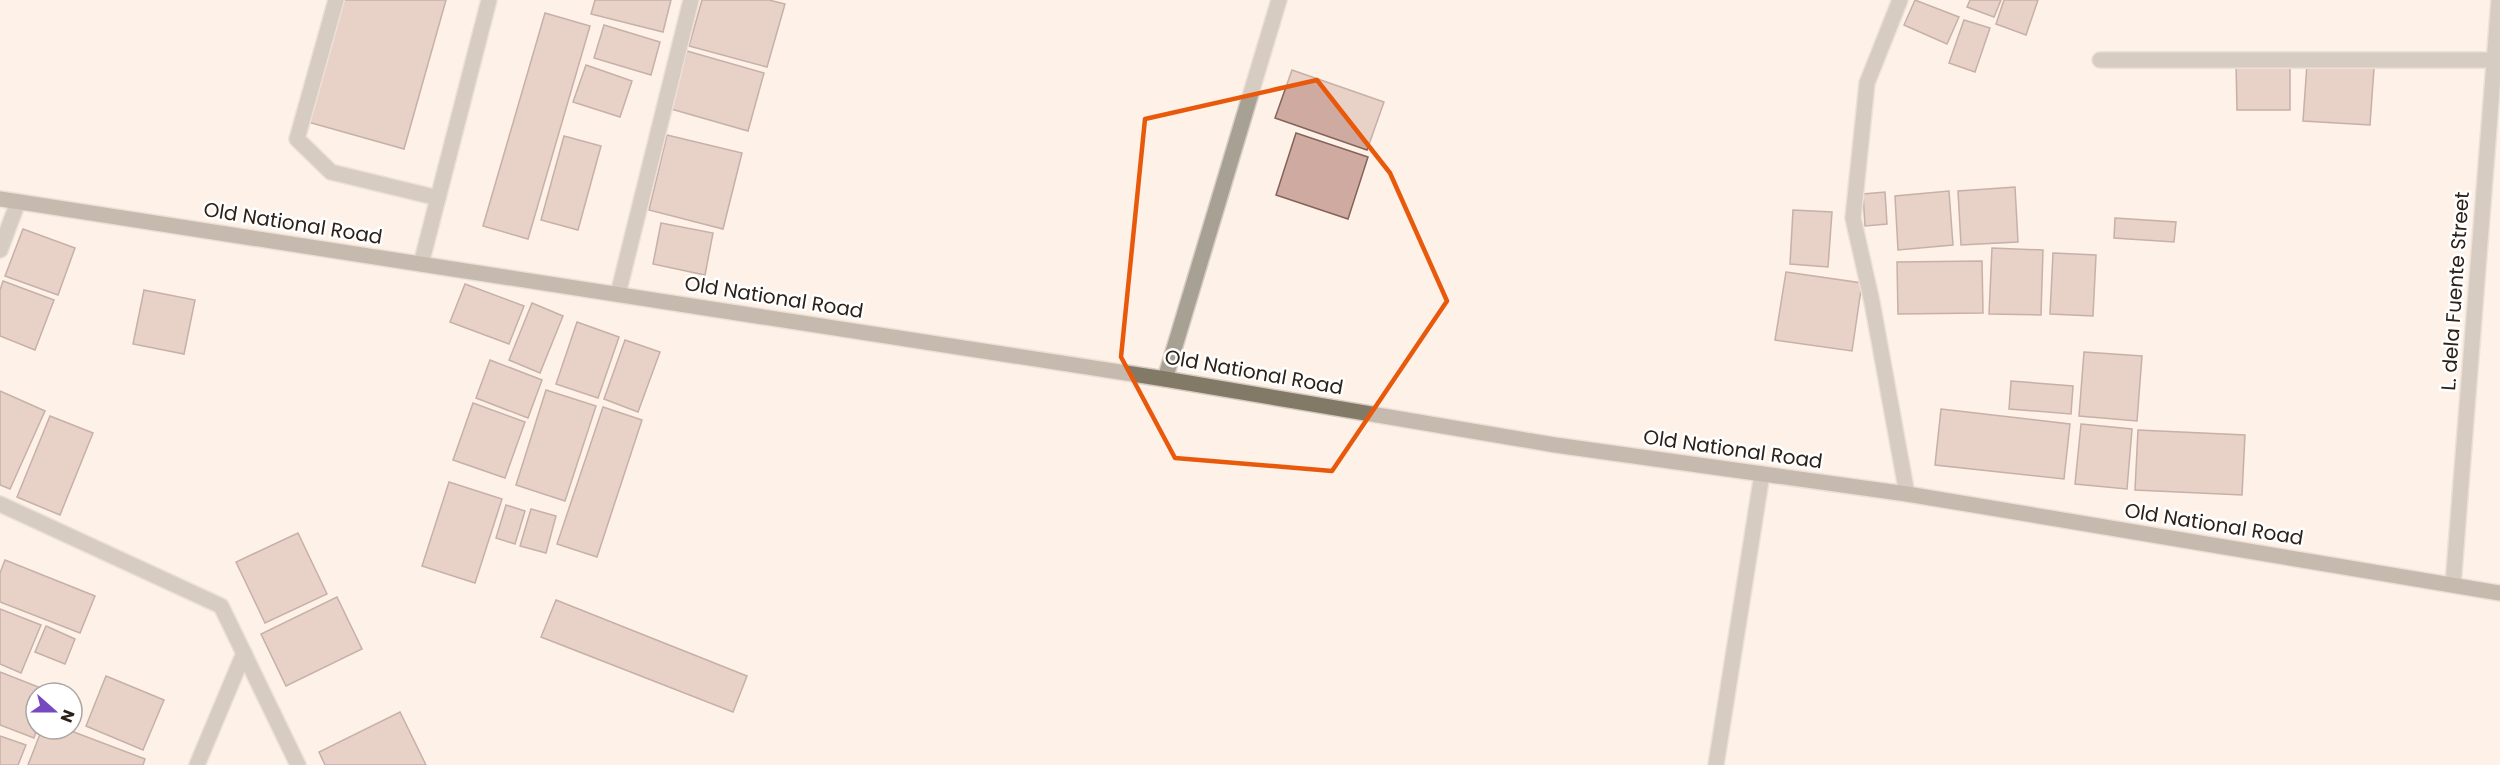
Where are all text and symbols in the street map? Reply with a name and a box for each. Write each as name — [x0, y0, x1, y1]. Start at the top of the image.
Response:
street label: L. dela Fuente Street — [2434, 190, 2476, 392]
street label: Old National Road — [202, 195, 384, 251]
street label: Old National Road — [683, 269, 865, 325]
street label: Old National Road — [1163, 343, 1345, 401]
street label: Old National Road — [1642, 423, 1824, 475]
street label: Old National Road — [2123, 496, 2305, 552]
north arrow — [24, 681, 84, 741]
text: N — [55, 706, 80, 726]

